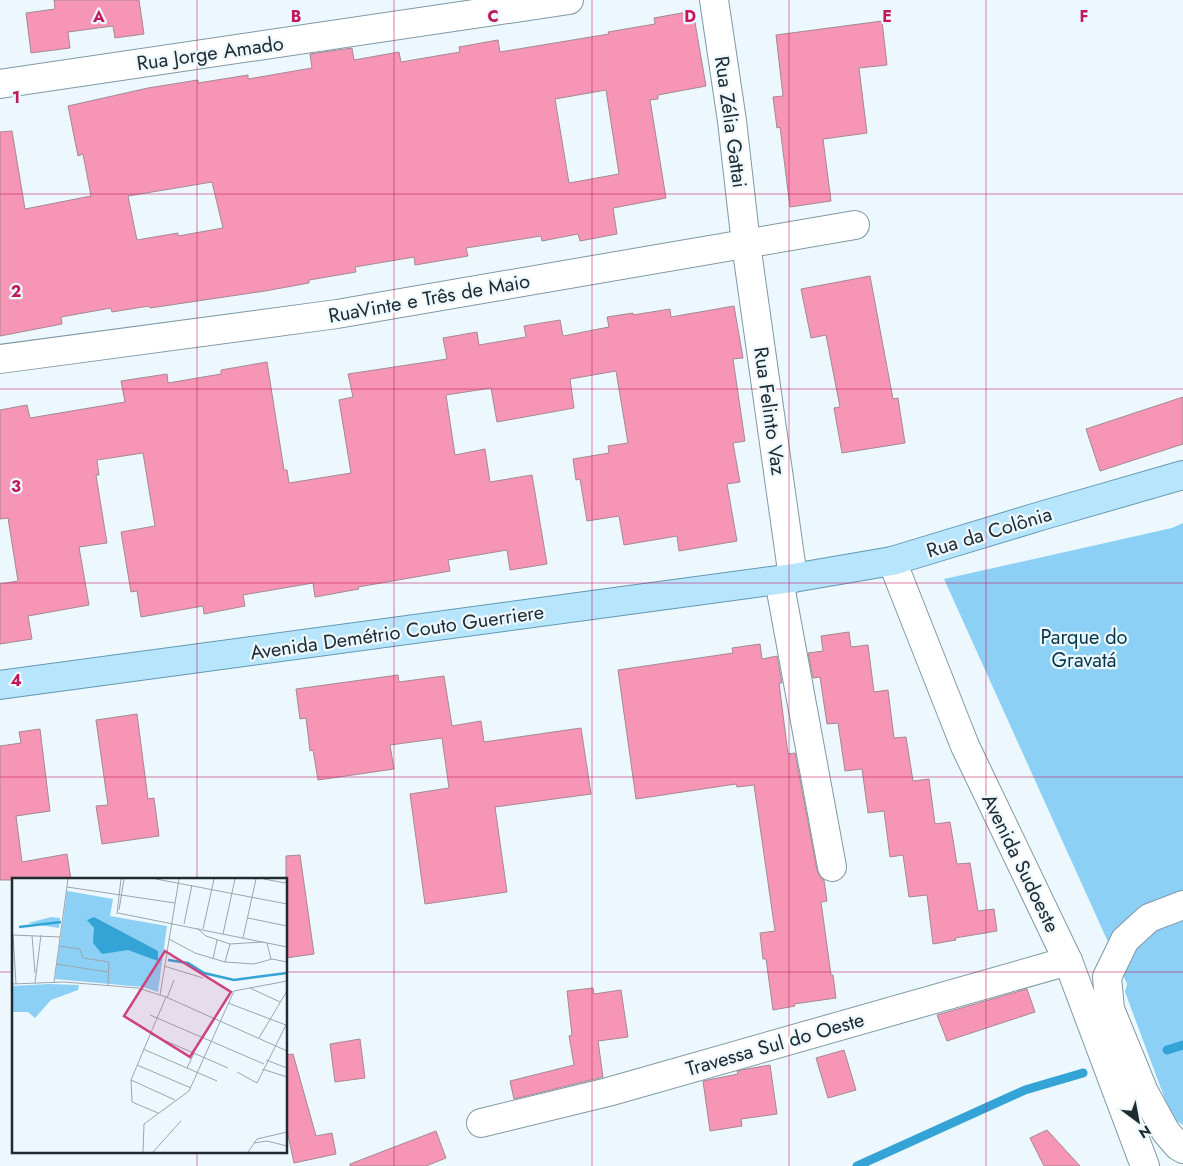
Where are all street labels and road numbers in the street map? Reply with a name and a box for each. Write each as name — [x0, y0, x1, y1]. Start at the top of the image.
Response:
street label: Rua Jorge Amado — [135, 29, 285, 78]
street label: Rua Zélia Gattai — [707, 54, 754, 190]
street label: RuaVinte e Três de Maio — [326, 266, 532, 331]
street label: Rua Felinto Vaz — [746, 345, 793, 477]
street label: Rua da Colônia — [923, 500, 1055, 565]
street label: Avenida Demétrio Couto Guerriere — [248, 598, 546, 667]
street label: Avenida Sudoeste — [974, 789, 1067, 937]
street label: Travessa Sul do Oeste — [683, 1005, 868, 1084]

